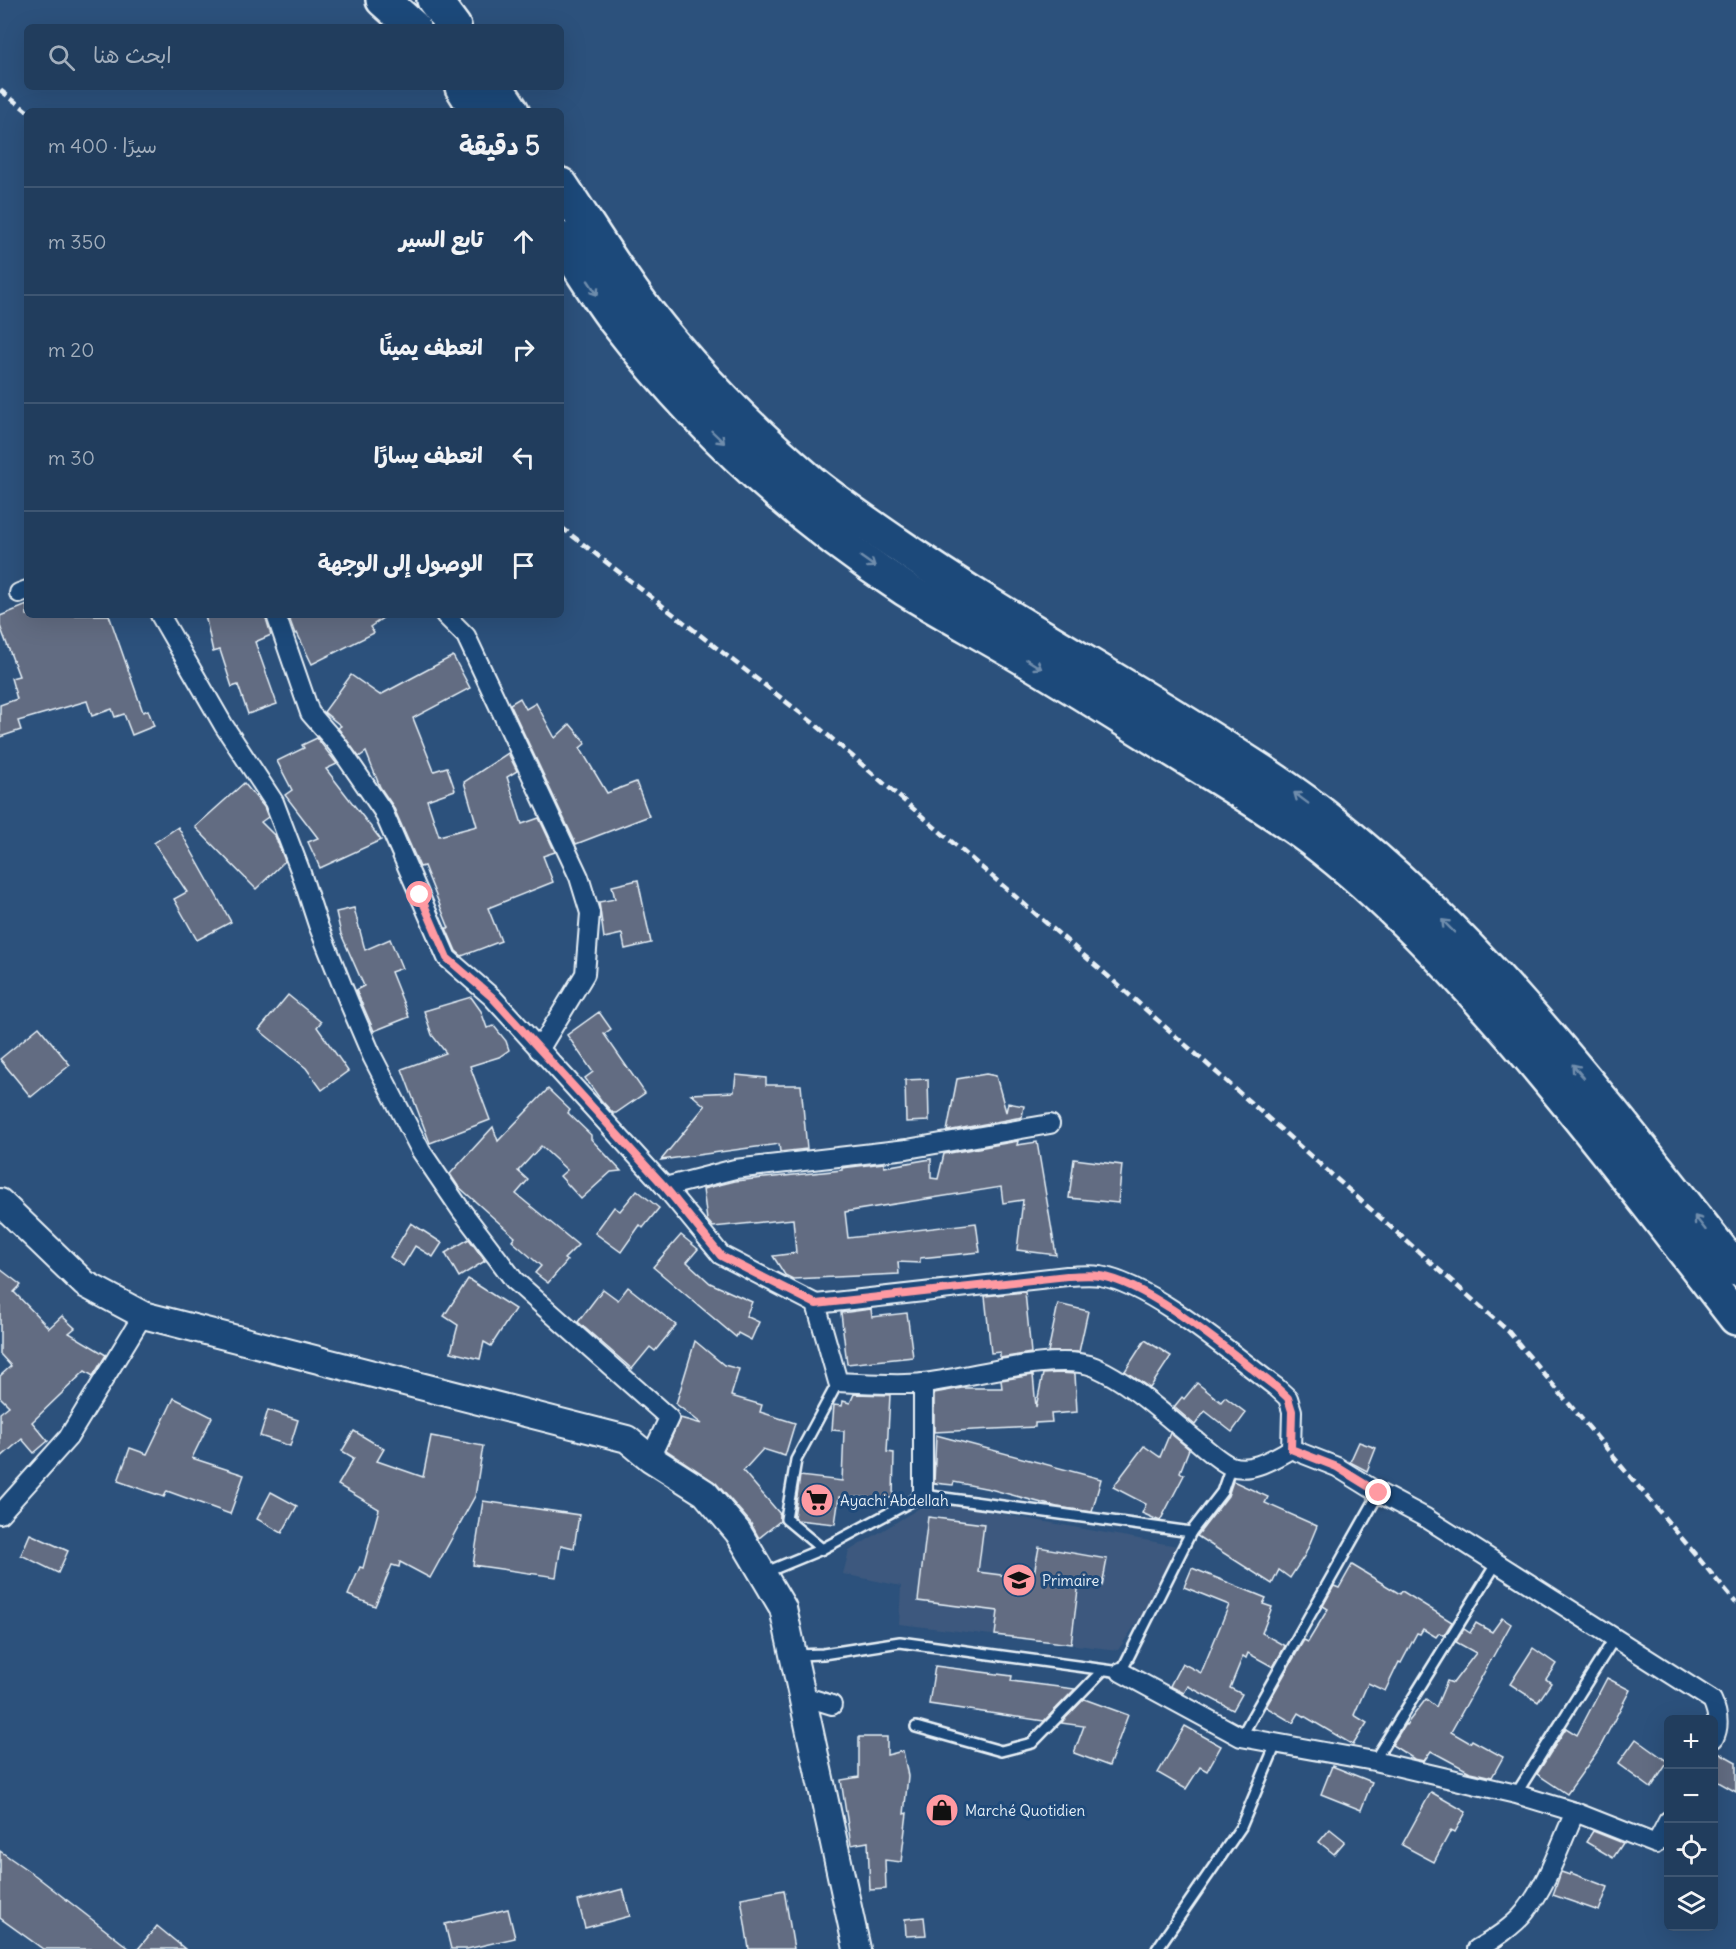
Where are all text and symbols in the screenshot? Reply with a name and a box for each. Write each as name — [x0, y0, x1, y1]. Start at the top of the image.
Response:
search box — [24, 24, 564, 90]
icon: search — [45, 41, 78, 74]
text: ابحث هنا — [93, 41, 172, 69]
text: 5 دقيقة — [459, 129, 540, 162]
text: سيرًا · 400 m — [48, 133, 157, 158]
text: تابع السير — [399, 225, 483, 253]
icon: ahead — [507, 225, 540, 258]
text: 350 m — [48, 229, 106, 254]
one-way arrow — [588, 279, 600, 296]
text: انعطف يمينًا — [380, 333, 483, 361]
icon: right — [507, 333, 540, 366]
text: 20 m — [48, 337, 94, 362]
one-way arrow — [711, 430, 726, 445]
text: انعطف يسارًا — [374, 441, 483, 469]
icon: left — [507, 441, 540, 474]
text: 30 m — [48, 445, 95, 470]
text: الوصول إلى الوجهة — [318, 549, 483, 577]
icon: arrive — [507, 549, 540, 582]
one-way arrow — [859, 556, 875, 568]
one-way arrow — [1025, 659, 1042, 671]
one-way arrow — [1293, 792, 1309, 805]
route start — [406, 881, 432, 907]
one-way arrow — [1441, 918, 1456, 933]
one-way arrow — [1571, 1064, 1585, 1079]
one-way arrow — [1693, 1216, 1706, 1232]
route end — [1365, 1479, 1391, 1505]
supermarket icon: Ayachi Abdellah — [799, 1482, 835, 1518]
place label: Ayachi Abdellah — [840, 1491, 949, 1510]
school or university icon: Primaire — [1001, 1562, 1037, 1598]
place label: Primaire — [1042, 1571, 1099, 1590]
map controls — [1664, 1715, 1718, 1931]
button: + — [1664, 1715, 1718, 1769]
button: − — [1664, 1769, 1718, 1823]
shop icon: Marché Quotidien — [924, 1792, 960, 1828]
place label: Marché Quotidien — [965, 1801, 1086, 1820]
button: locate — [1664, 1823, 1718, 1877]
button: layers — [1664, 1877, 1718, 1931]

